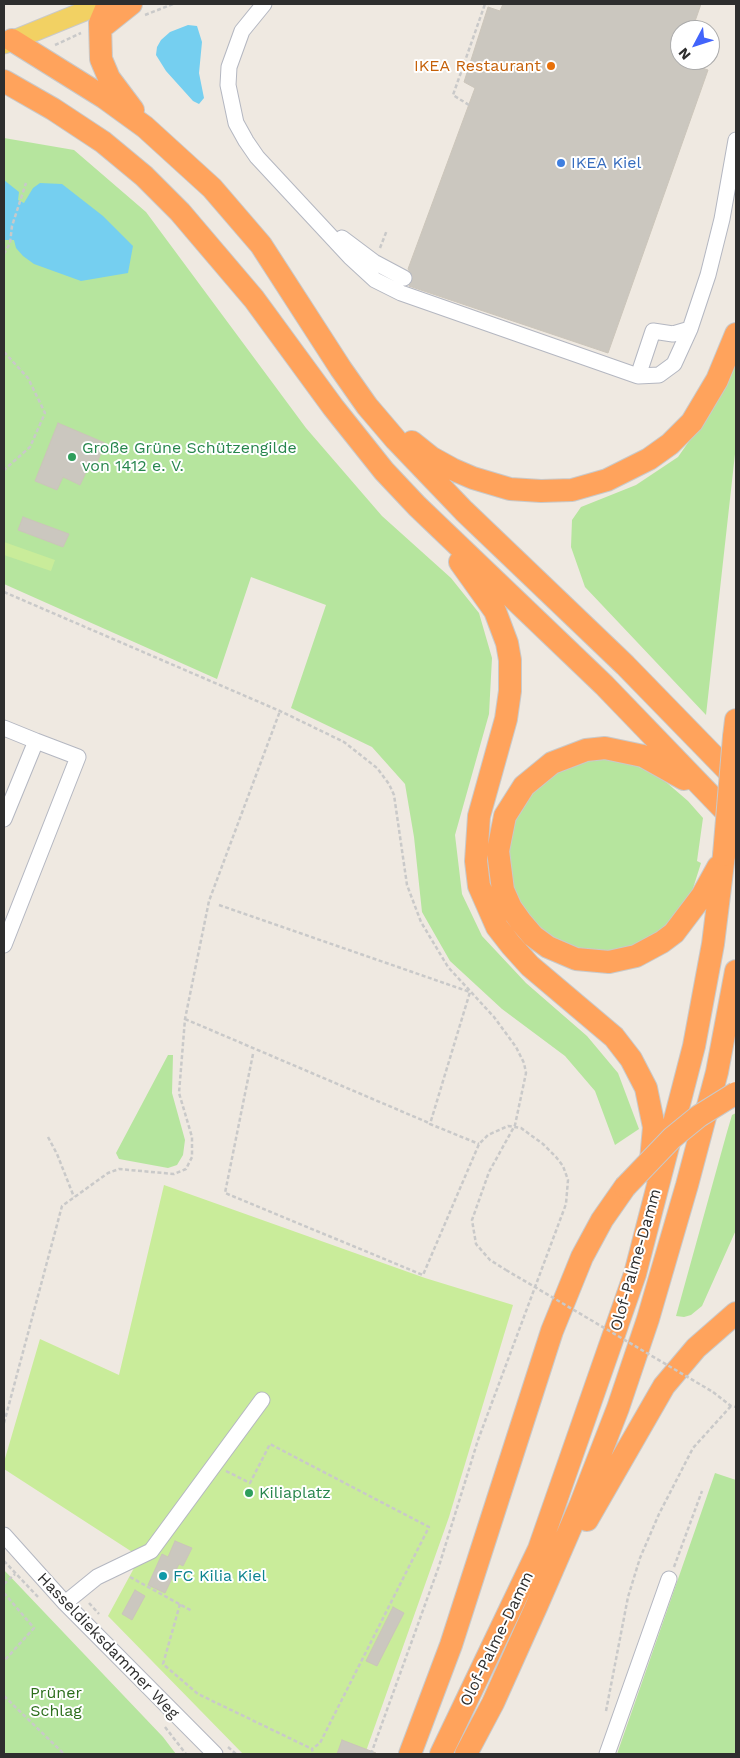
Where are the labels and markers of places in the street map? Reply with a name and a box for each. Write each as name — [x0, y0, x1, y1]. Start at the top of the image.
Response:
place label: IKEA Restaurant — [414, 56, 541, 76]
marker: IKEA Restaurant — [545, 60, 557, 72]
place label: IKEA Kiel — [571, 153, 641, 173]
marker: IKEA Kiel — [555, 157, 567, 169]
place label: Große Grüne Schützengilde von 1412 e. V. — [82, 438, 297, 476]
marker: Große Grüne Schützengilde von 1412 e. V. — [66, 451, 78, 463]
place label: Kiliaplatz — [259, 1483, 331, 1503]
marker: Kiliaplatz — [243, 1487, 255, 1499]
place label: FC Kilia Kiel — [173, 1566, 266, 1586]
marker: FC Kilia Kiel — [157, 1570, 169, 1582]

